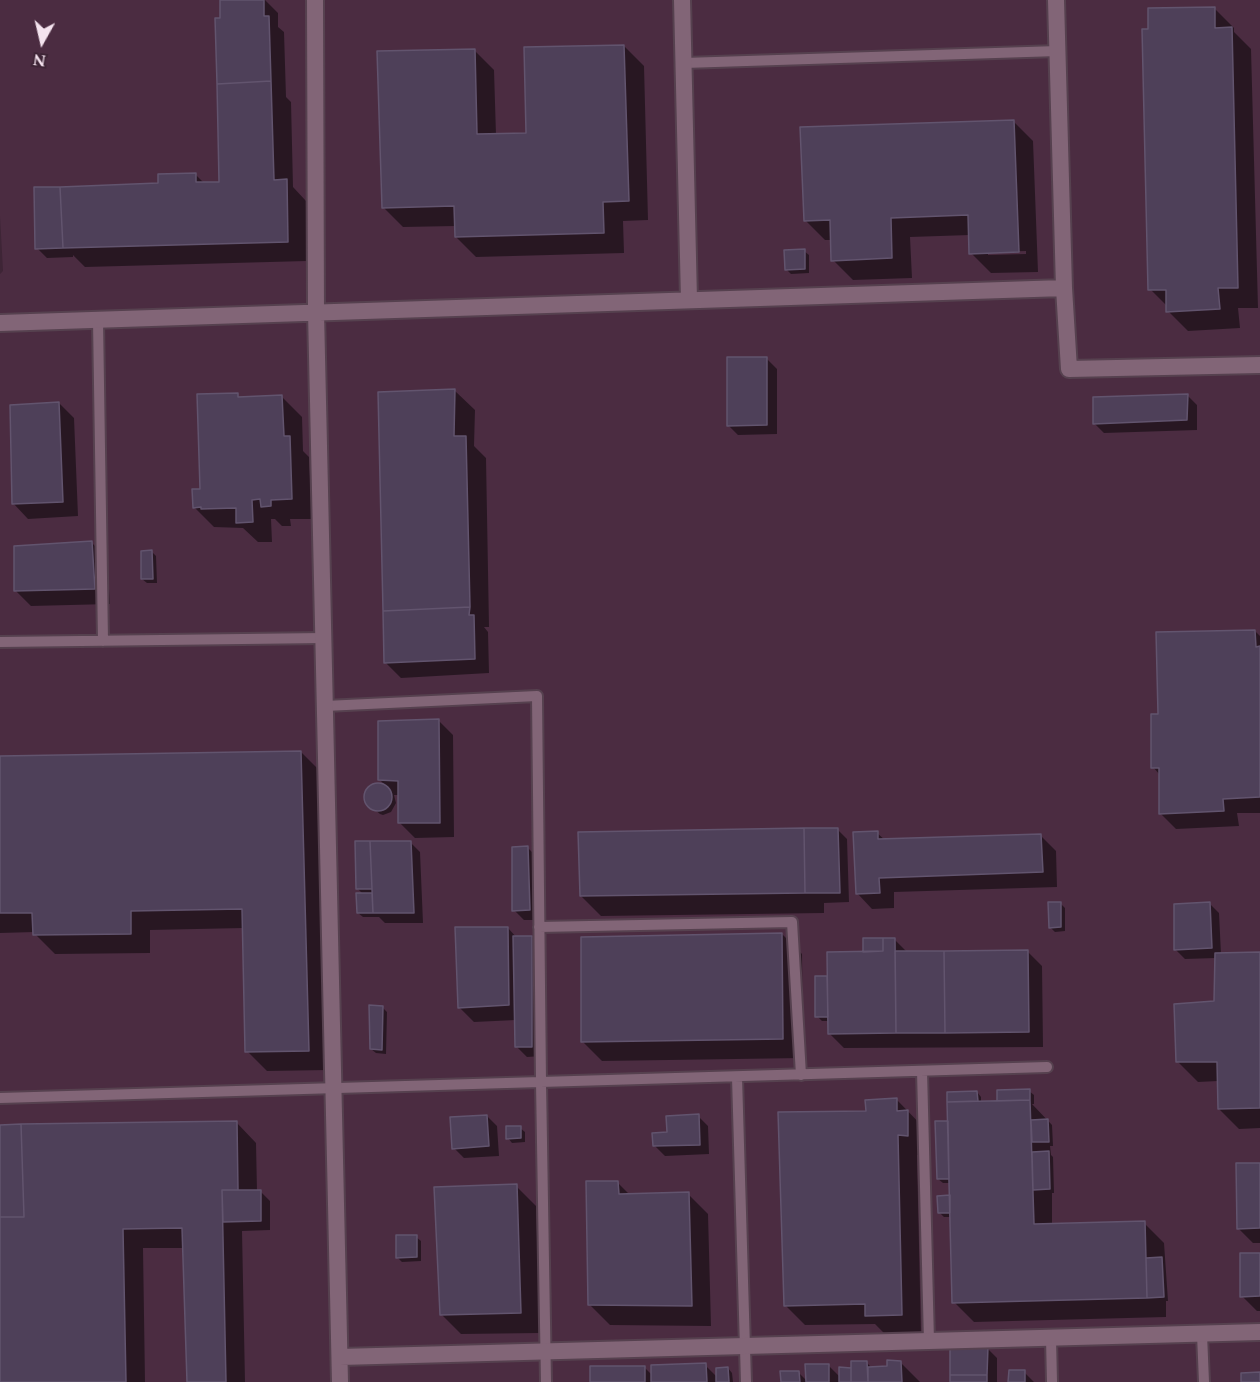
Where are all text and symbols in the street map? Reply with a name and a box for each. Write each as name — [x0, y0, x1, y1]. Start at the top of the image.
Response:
north arrow — [12, 12, 72, 72]
text: N — [31, 47, 48, 73]

